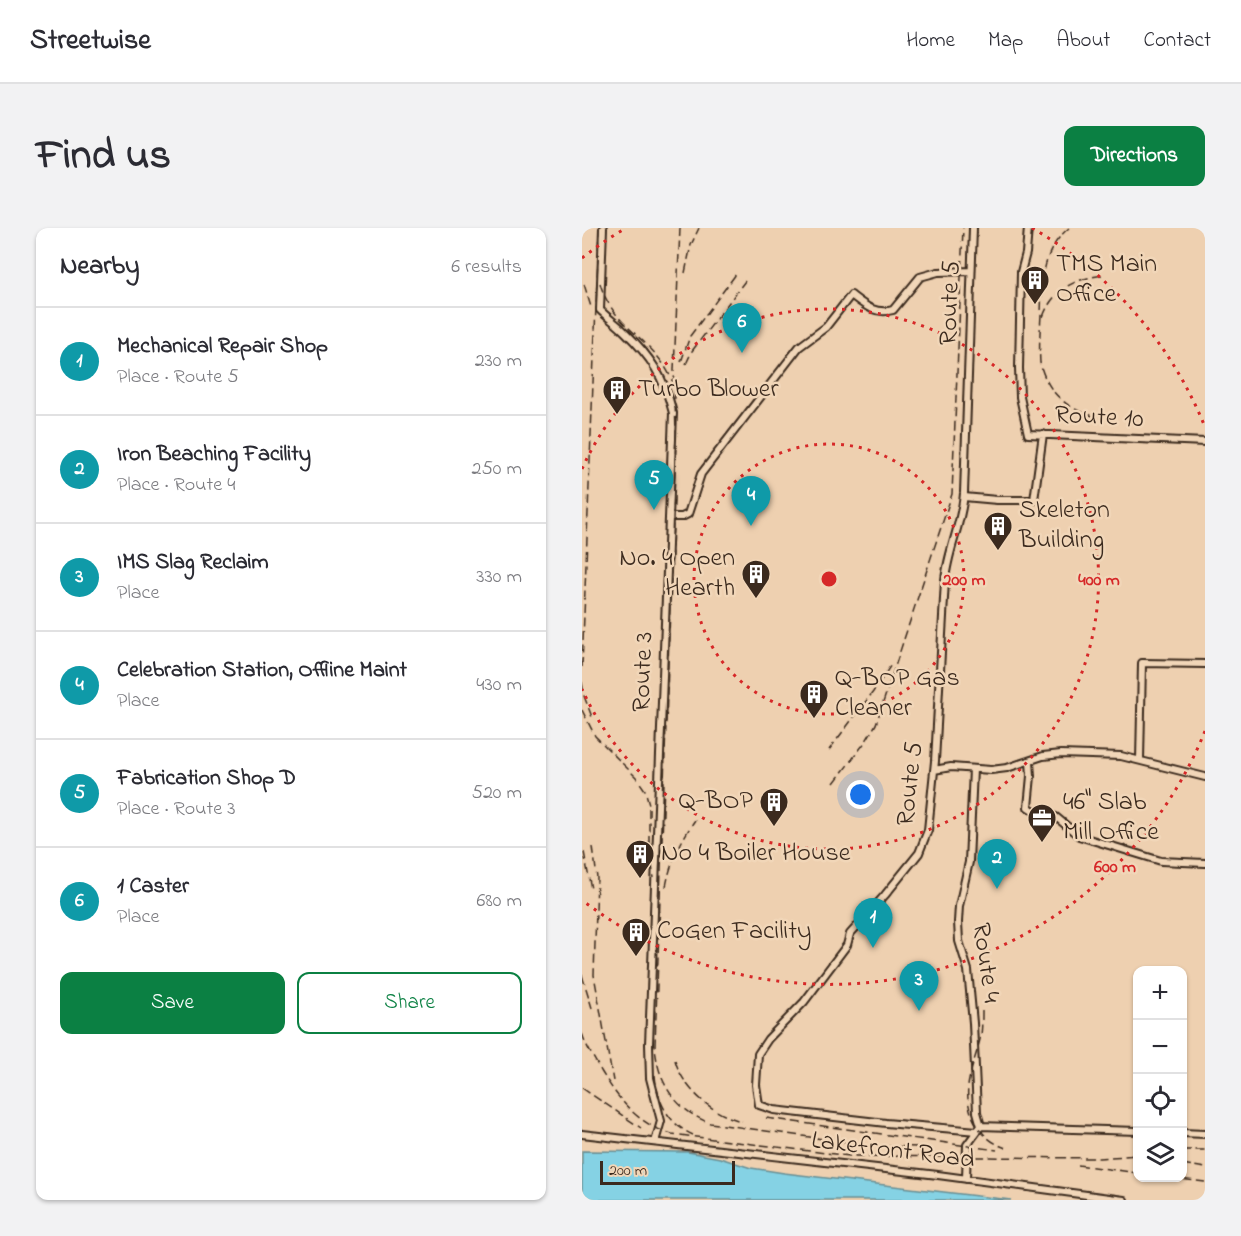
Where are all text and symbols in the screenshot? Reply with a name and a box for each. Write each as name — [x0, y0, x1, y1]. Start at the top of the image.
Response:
text: Streetwise — [30, 21, 151, 62]
text: Home — [906, 26, 955, 56]
text: Map — [988, 26, 1023, 56]
text: About — [1056, 26, 1110, 56]
text: Contact — [1143, 26, 1211, 56]
text: Find us — [36, 126, 171, 187]
button: Directions — [1064, 126, 1205, 186]
place label: TMS Main Office — [1056, 246, 1157, 314]
text: Nearby — [60, 248, 139, 286]
text: 6 results — [451, 253, 522, 282]
street label: Route 5 — [931, 260, 971, 346]
building icon: TMS Main Office — [1019, 264, 1051, 306]
pin: 6 — [722, 304, 762, 353]
text: Mechanical Repair Shop — [117, 331, 328, 363]
text: 1 — [76, 347, 83, 376]
text: 230 m — [475, 347, 522, 376]
text: Place · Route 5 — [117, 363, 239, 392]
place label: Turbo Blower — [638, 371, 779, 409]
building icon: Turbo Blower — [601, 374, 633, 416]
street label: Route 10 — [1054, 397, 1144, 439]
text: Iron Beaching Facility — [117, 439, 311, 471]
text: 2 — [75, 455, 84, 484]
text: 250 m — [471, 455, 522, 484]
pin: 5 — [634, 460, 674, 510]
text: Place · Route 4 — [117, 471, 235, 500]
pin: 4 — [732, 476, 770, 526]
place label: Skeleton Building — [1018, 492, 1110, 560]
building icon: Skeleton Building — [982, 510, 1014, 552]
place label: No. 4 Open Hearth — [619, 540, 735, 608]
text: IMS Slag Reclaim — [117, 547, 269, 579]
building icon: No. 4 Open Hearth — [740, 558, 772, 600]
text: 3 — [75, 563, 84, 592]
text: 330 m — [476, 563, 522, 592]
text: 200 m — [942, 568, 986, 594]
text: 400 m — [1078, 568, 1120, 594]
centre of rings — [819, 569, 839, 589]
text: Place — [117, 579, 159, 608]
street label: Route 3 — [624, 631, 664, 713]
text: Celebration Station, Offline Maint — [117, 655, 407, 687]
place label: Q-BOP Gas Cleaner — [835, 660, 960, 728]
text: 4 — [75, 671, 84, 700]
text: 430 m — [476, 671, 522, 700]
building icon: Q-BOP Gas Cleaner — [798, 678, 830, 720]
text: Place — [117, 687, 159, 716]
street label: Route 5 — [888, 740, 934, 828]
text: Fabrication Shop D — [117, 763, 296, 795]
text: 5 — [74, 779, 85, 808]
text: 520 m — [471, 779, 522, 808]
your location — [846, 780, 875, 809]
place label: Q-BOP — [678, 783, 754, 821]
place label: 46" Slab Mill Office — [1063, 784, 1159, 852]
building icon: Q-BOP — [758, 786, 790, 828]
text: Place · Route 3 — [117, 795, 235, 824]
office icon: 46" Slab Mill Office — [1026, 802, 1058, 844]
place label: No 4 Boiler House — [661, 835, 851, 873]
building icon: No 4 Boiler House — [624, 838, 656, 880]
pin: 2 — [978, 840, 1016, 889]
text: 600 m — [1094, 855, 1136, 881]
text: 1 Caster — [117, 871, 189, 903]
text: 6 — [75, 887, 84, 916]
text: 680 m — [477, 887, 522, 916]
pin: 1 — [854, 898, 892, 948]
text: Place — [117, 903, 159, 932]
place label: CoGen Facility — [657, 913, 811, 951]
building icon: CoGen Facility — [620, 916, 652, 958]
street label: Route 4 — [961, 921, 1009, 1006]
pin: 3 — [900, 962, 938, 1011]
map controls — [1133, 966, 1187, 1182]
button: + — [1133, 966, 1187, 1020]
button: Save — [60, 972, 285, 1034]
button: Share — [297, 972, 522, 1034]
button: − — [1133, 1020, 1187, 1074]
button: locate — [1133, 1074, 1187, 1128]
street label: Lakefront Road — [809, 1122, 977, 1180]
button: layers — [1133, 1128, 1187, 1182]
scale bar — [600, 1158, 735, 1186]
text: 200 m — [609, 1159, 647, 1183]

